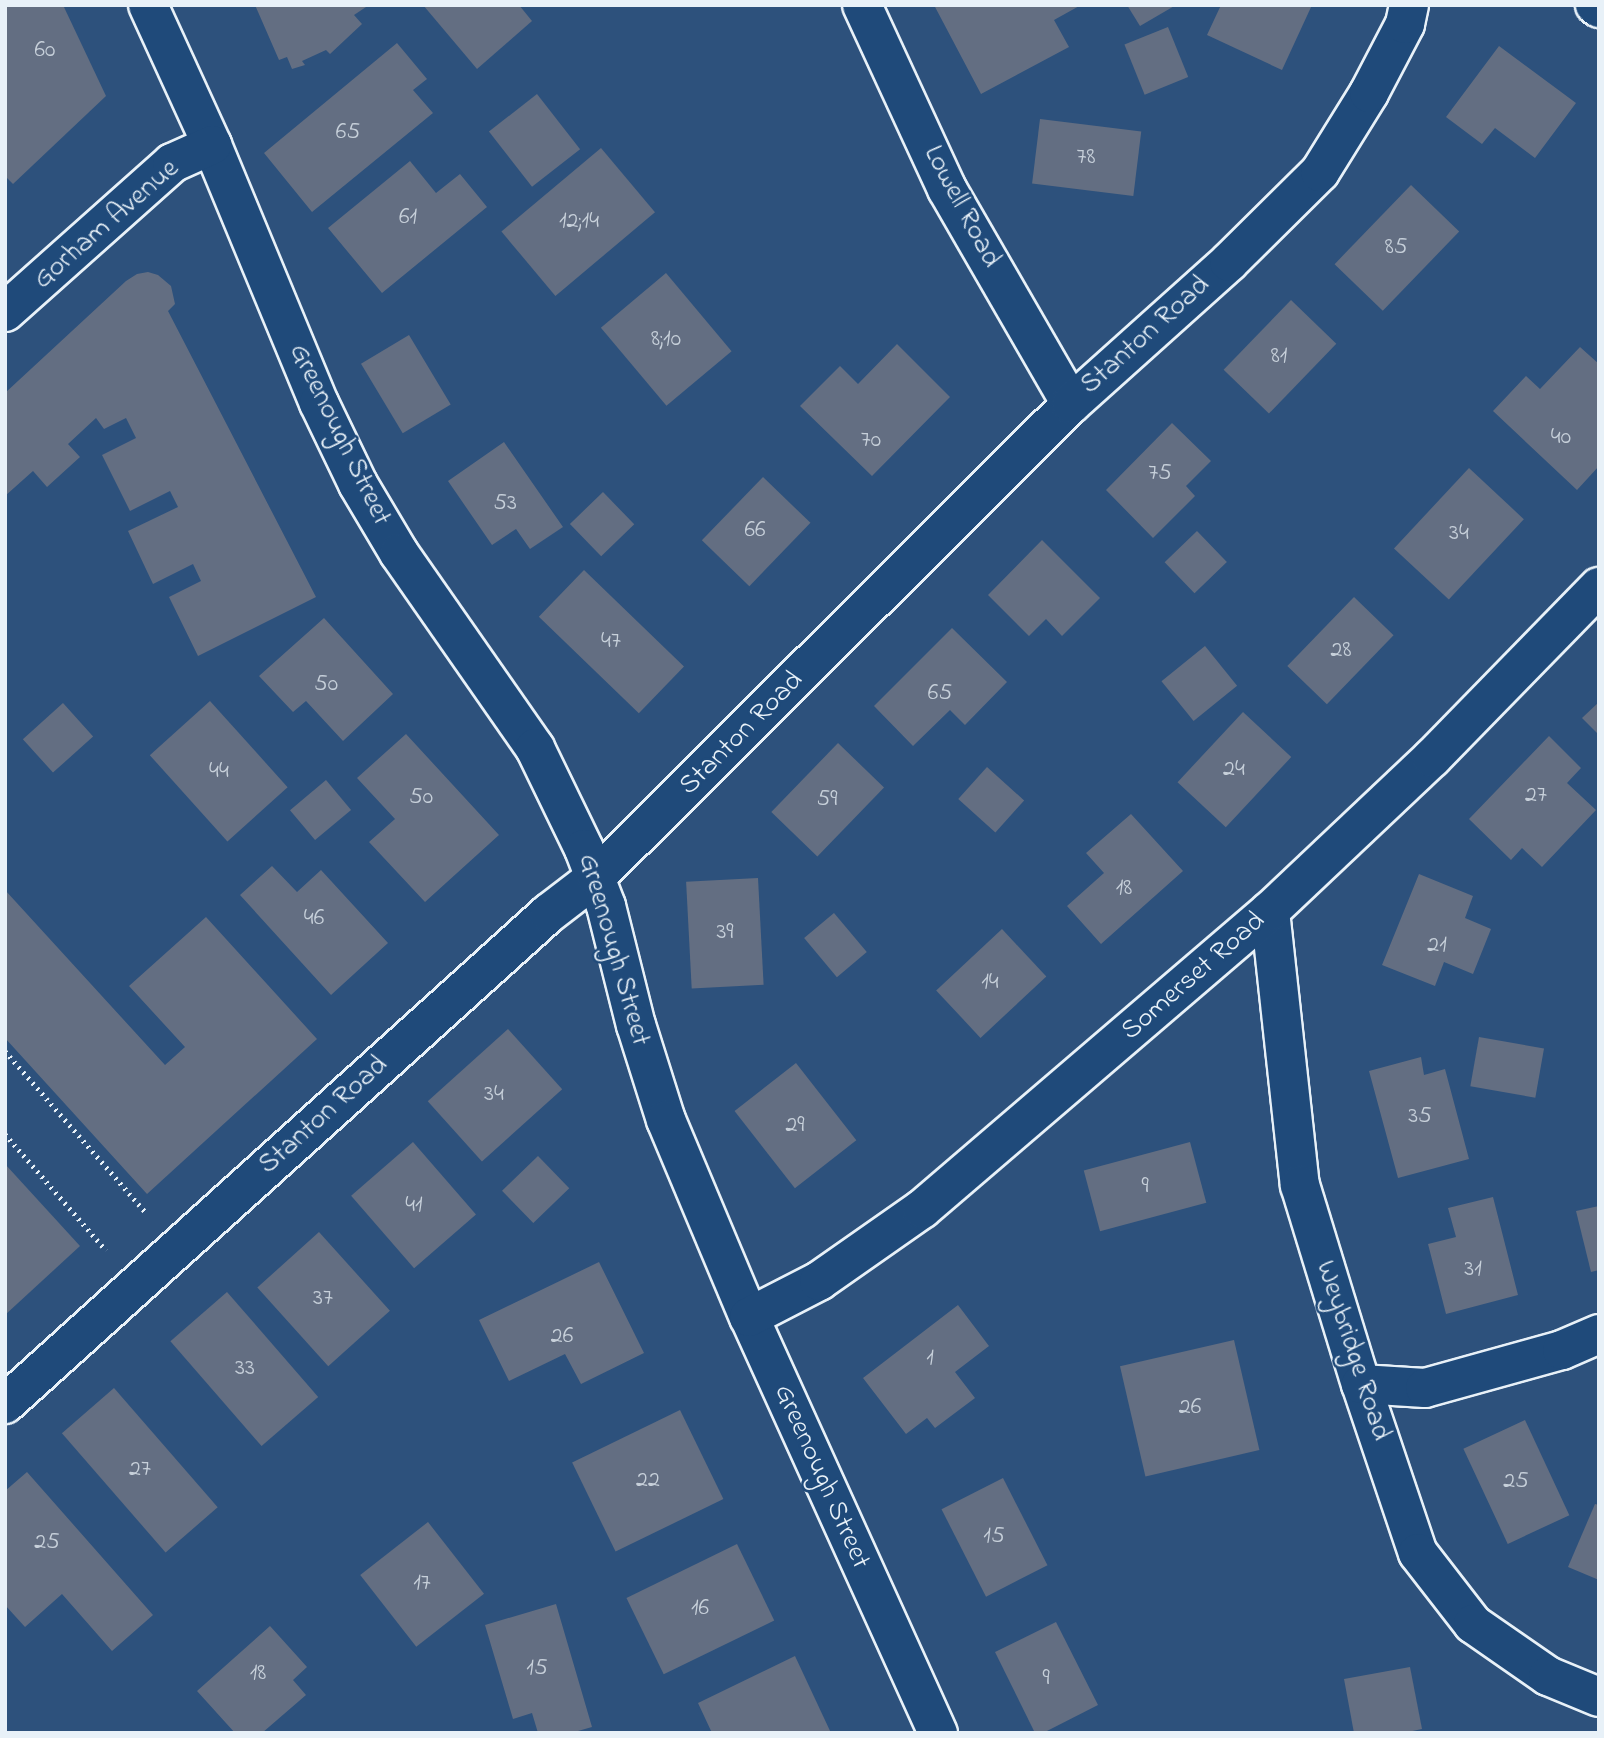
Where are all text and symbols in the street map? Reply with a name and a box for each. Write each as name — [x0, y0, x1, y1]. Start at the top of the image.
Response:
house number: 60 — [35, 37, 55, 65]
house number: 65 — [336, 119, 360, 147]
street label: Lowell Road — [915, 140, 1007, 274]
house number: 78 — [1077, 144, 1095, 172]
street label: Gorham Avenue — [27, 153, 187, 297]
house number: 61 — [399, 204, 417, 232]
house number: 12;14 — [559, 208, 599, 236]
house number: 85 — [1385, 234, 1407, 262]
street label: Stanton Road — [1075, 269, 1217, 403]
house number: 8;10 — [651, 326, 681, 354]
street label: Greenough Street — [281, 339, 397, 531]
house number: 81 — [1271, 343, 1287, 371]
house number: 40 — [1551, 424, 1571, 452]
house number: 70 — [861, 427, 881, 455]
house number: 75 — [1148, 460, 1172, 488]
house number: 53 — [493, 490, 517, 518]
house number: 66 — [744, 517, 766, 545]
house number: 34 — [1449, 520, 1469, 548]
house number: 47 — [601, 628, 621, 656]
house number: 28 — [1331, 637, 1351, 665]
street label: Stanton Road — [673, 665, 811, 803]
house number: 50 — [314, 671, 338, 699]
house number: 65 — [928, 680, 952, 708]
house number: 24 — [1223, 756, 1245, 784]
house number: 44 — [209, 758, 229, 786]
house number: 27 — [1525, 782, 1547, 810]
house number: 50 — [409, 784, 433, 812]
house number: 59 — [817, 786, 837, 814]
street label: Greenough Street — [570, 850, 656, 1050]
house number: 18 — [1116, 875, 1132, 903]
house number: 46 — [304, 905, 324, 933]
street label: Somerset Road — [1115, 905, 1273, 1049]
house number: 39 — [716, 919, 734, 947]
house number: 21 — [1427, 932, 1447, 960]
house number: 14 — [981, 969, 999, 997]
street label: Stanton Road — [253, 1049, 395, 1183]
house number: 34 — [484, 1081, 504, 1109]
house number: 35 — [1408, 1103, 1432, 1131]
house number: 29 — [785, 1112, 805, 1140]
house number: 9 — [1141, 1173, 1149, 1201]
house number: 41 — [405, 1192, 423, 1220]
house number: 31 — [1464, 1256, 1482, 1284]
street label: Weybridge Road — [1307, 1257, 1397, 1445]
house number: 37 — [313, 1285, 333, 1313]
house number: 26 — [551, 1323, 573, 1351]
house number: 1 — [926, 1345, 934, 1373]
house number: 33 — [235, 1355, 255, 1383]
street label: Greenough Street — [765, 1380, 877, 1574]
house number: 26 — [1179, 1394, 1201, 1422]
house number: 27 — [129, 1456, 151, 1484]
house number: 22 — [636, 1467, 660, 1495]
house number: 25 — [1503, 1468, 1529, 1496]
house number: 15 — [983, 1523, 1005, 1551]
house number: 25 — [34, 1529, 60, 1557]
house number: 17 — [413, 1570, 431, 1598]
house number: 16 — [691, 1595, 709, 1623]
house number: 15 — [526, 1655, 548, 1683]
house number: 18 — [250, 1660, 266, 1688]
house number: 9 — [1042, 1665, 1050, 1693]

